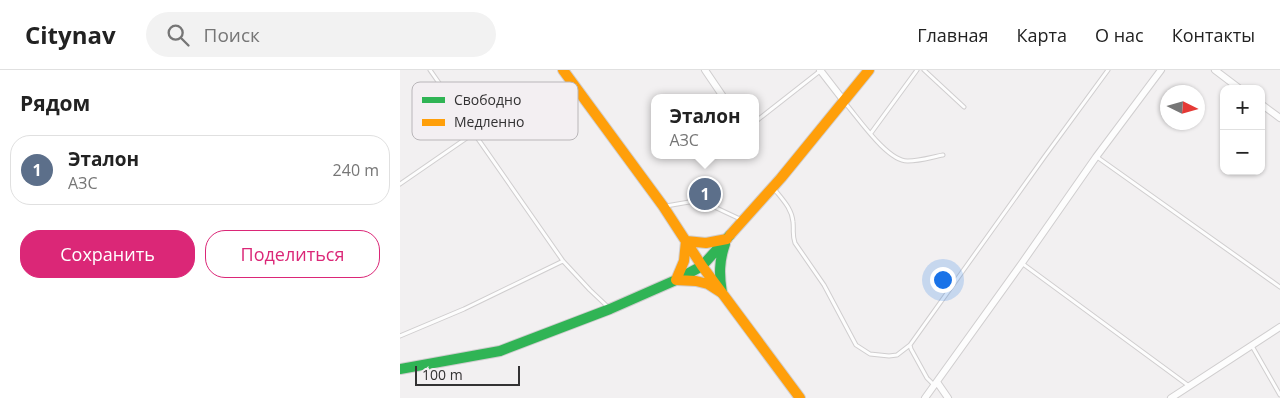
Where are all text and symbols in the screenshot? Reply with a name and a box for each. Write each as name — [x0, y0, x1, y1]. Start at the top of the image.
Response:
search box — [146, 12, 496, 57]
text: Citynav — [25, 18, 116, 51]
icon: search — [164, 21, 192, 49]
text: Поиск — [204, 22, 260, 48]
text: Главная — [917, 23, 989, 47]
text: Карта — [1017, 23, 1067, 47]
text: О нас — [1095, 23, 1144, 47]
text: Контакты — [1172, 23, 1255, 47]
legend — [412, 82, 578, 140]
north arrow — [1160, 85, 1205, 130]
map controls — [1220, 85, 1265, 175]
button: + — [1220, 85, 1265, 130]
text: Рядом — [20, 89, 90, 117]
text: Свободно — [454, 90, 521, 109]
popup — [651, 94, 759, 159]
text: Эталон — [669, 103, 741, 129]
text: Медленно — [454, 112, 525, 131]
text: АЗС — [669, 129, 699, 151]
button: − — [1220, 130, 1265, 175]
text: Эталон — [68, 146, 139, 172]
text: 1 — [32, 159, 42, 181]
text: 240 m — [333, 159, 379, 181]
text: АЗС — [68, 172, 98, 194]
pin: 1 — [689, 175, 721, 213]
button: Сохранить — [20, 230, 195, 278]
button: Поделиться — [205, 230, 380, 278]
your location — [930, 267, 956, 293]
scale bar — [415, 363, 520, 386]
text: 100 m — [422, 365, 463, 384]

